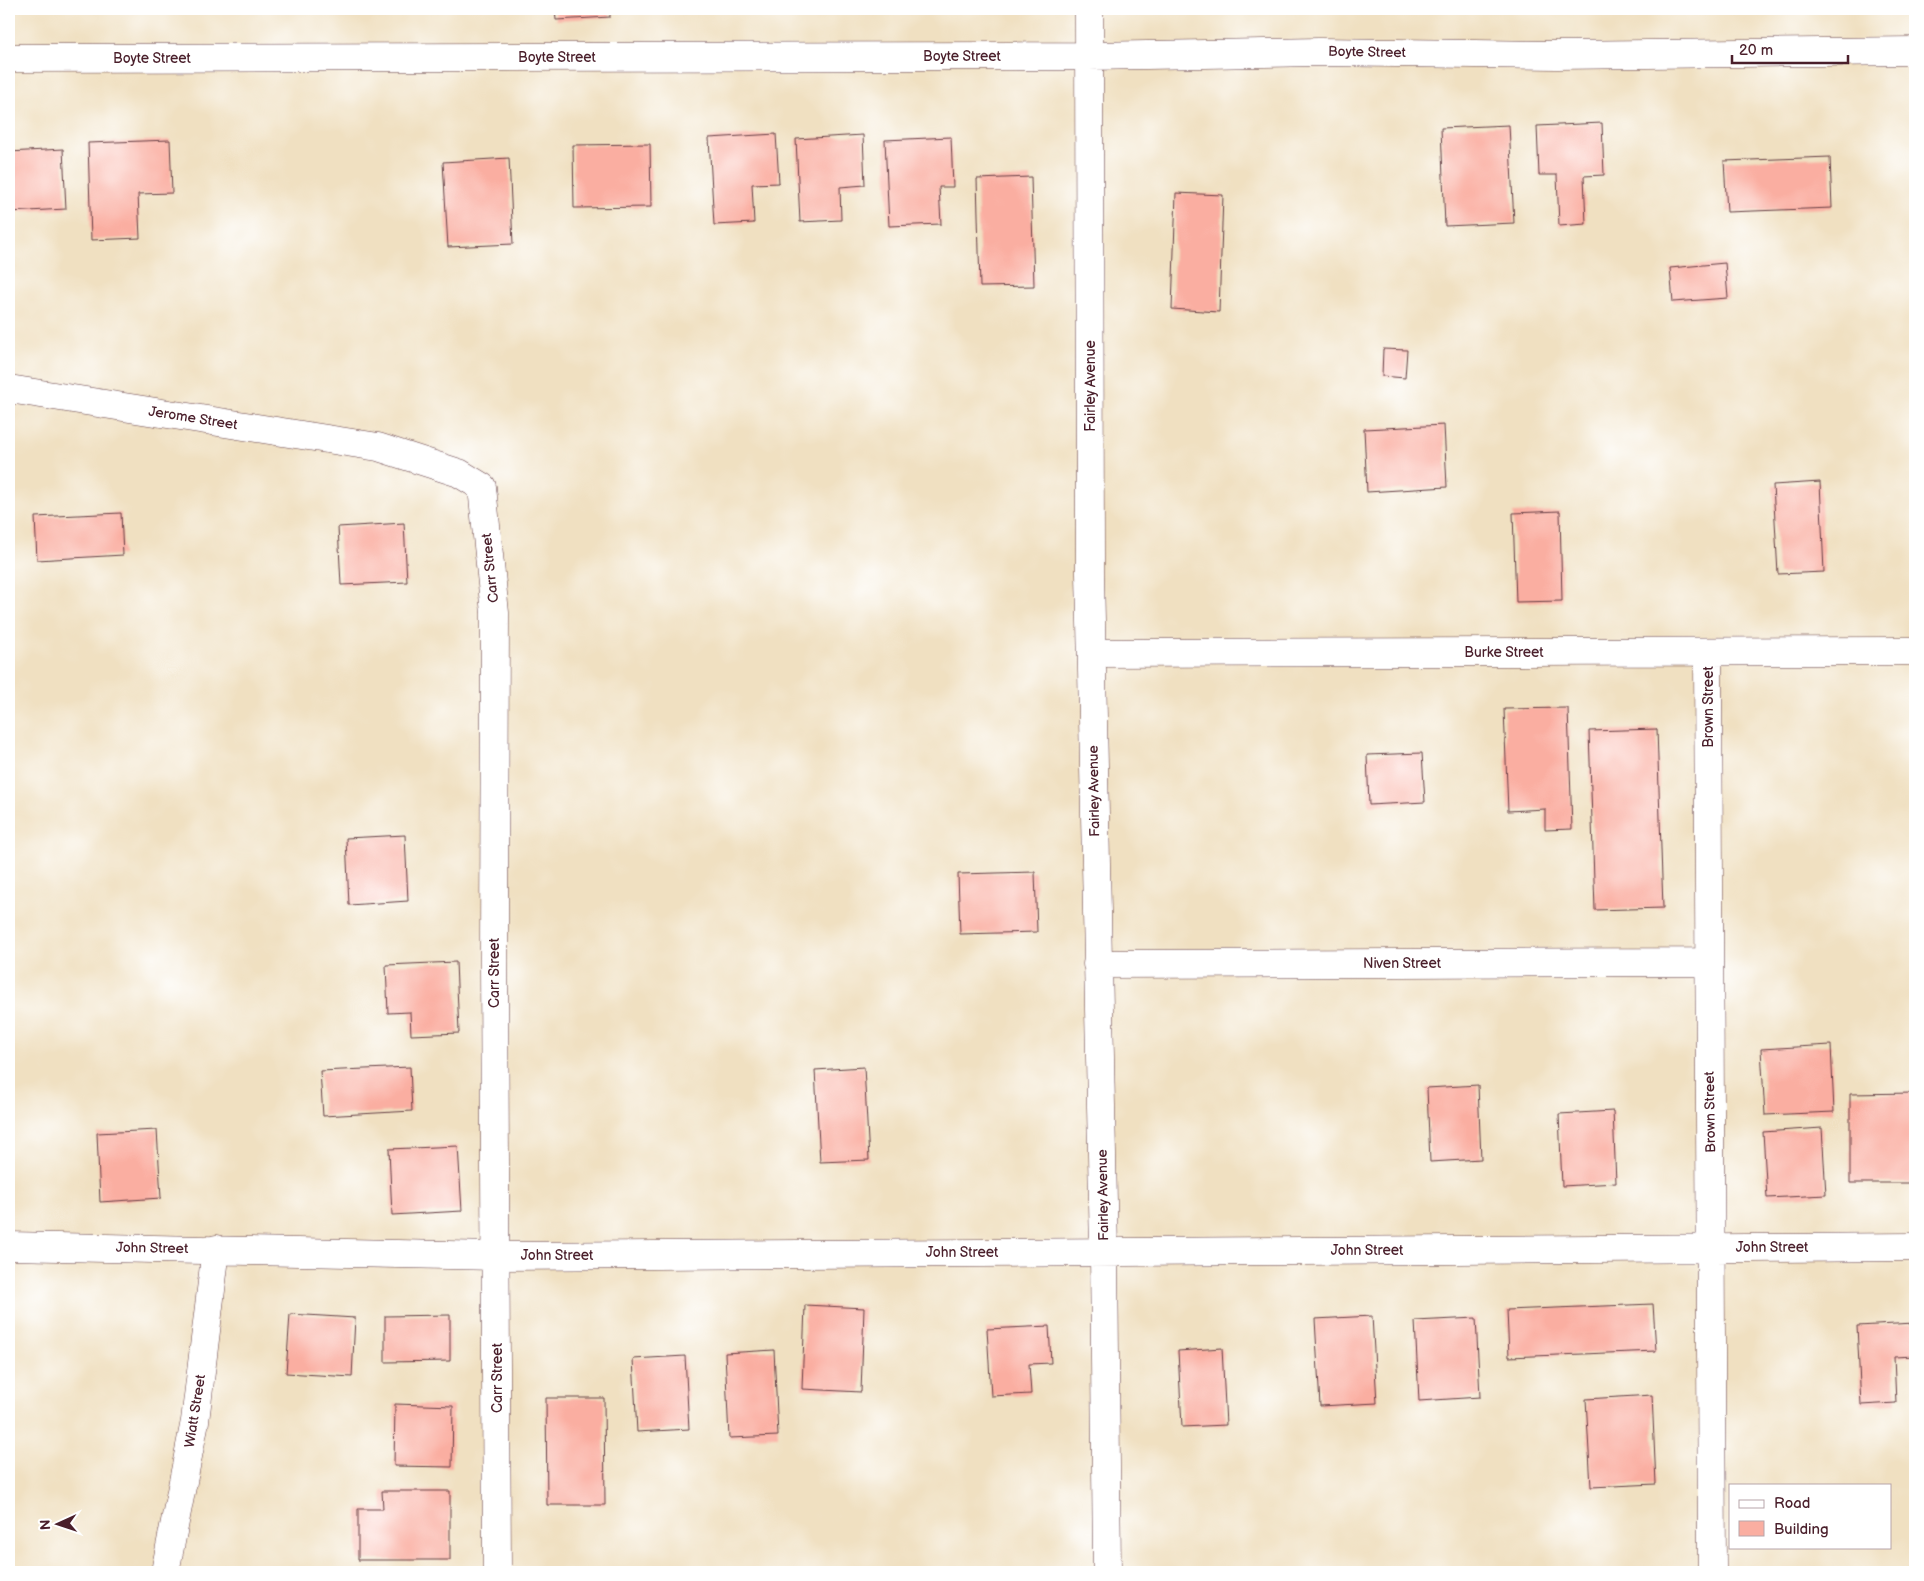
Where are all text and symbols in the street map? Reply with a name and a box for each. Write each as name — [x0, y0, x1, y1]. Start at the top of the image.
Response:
scale bar — [1732, 32, 1848, 64]
text: 20 m — [1739, 41, 1773, 60]
street label: Boyte Street — [1328, 43, 1407, 61]
street label: Boyte Street — [923, 48, 1002, 65]
street label: Boyte Street — [518, 49, 597, 66]
street label: Boyte Street — [113, 50, 192, 67]
street label: Fairley Avenue — [1082, 340, 1099, 432]
street label: Jerome Street — [147, 403, 239, 434]
street label: Carr Street — [478, 532, 502, 604]
street label: Burke Street — [1464, 644, 1544, 661]
street label: Brown Street — [1700, 666, 1717, 748]
street label: Fairley Avenue — [1085, 745, 1103, 837]
street label: Carr Street — [486, 937, 503, 1008]
street label: Niven Street — [1363, 955, 1442, 972]
street label: Brown Street — [1701, 1070, 1719, 1153]
street label: Fairley Avenue — [1094, 1149, 1112, 1241]
street label: John Street — [116, 1239, 189, 1257]
street label: John Street — [1736, 1239, 1809, 1256]
street label: John Street — [1331, 1242, 1404, 1259]
street label: John Street — [926, 1244, 999, 1261]
street label: John Street — [521, 1247, 594, 1264]
street label: Carr Street — [489, 1342, 506, 1413]
street label: Wiatt Street — [181, 1373, 209, 1449]
legend — [1729, 1484, 1892, 1548]
text: Road — [1774, 1494, 1810, 1513]
north arrow — [32, 1498, 82, 1548]
text: N — [37, 1519, 54, 1530]
text: Building — [1774, 1520, 1829, 1539]

